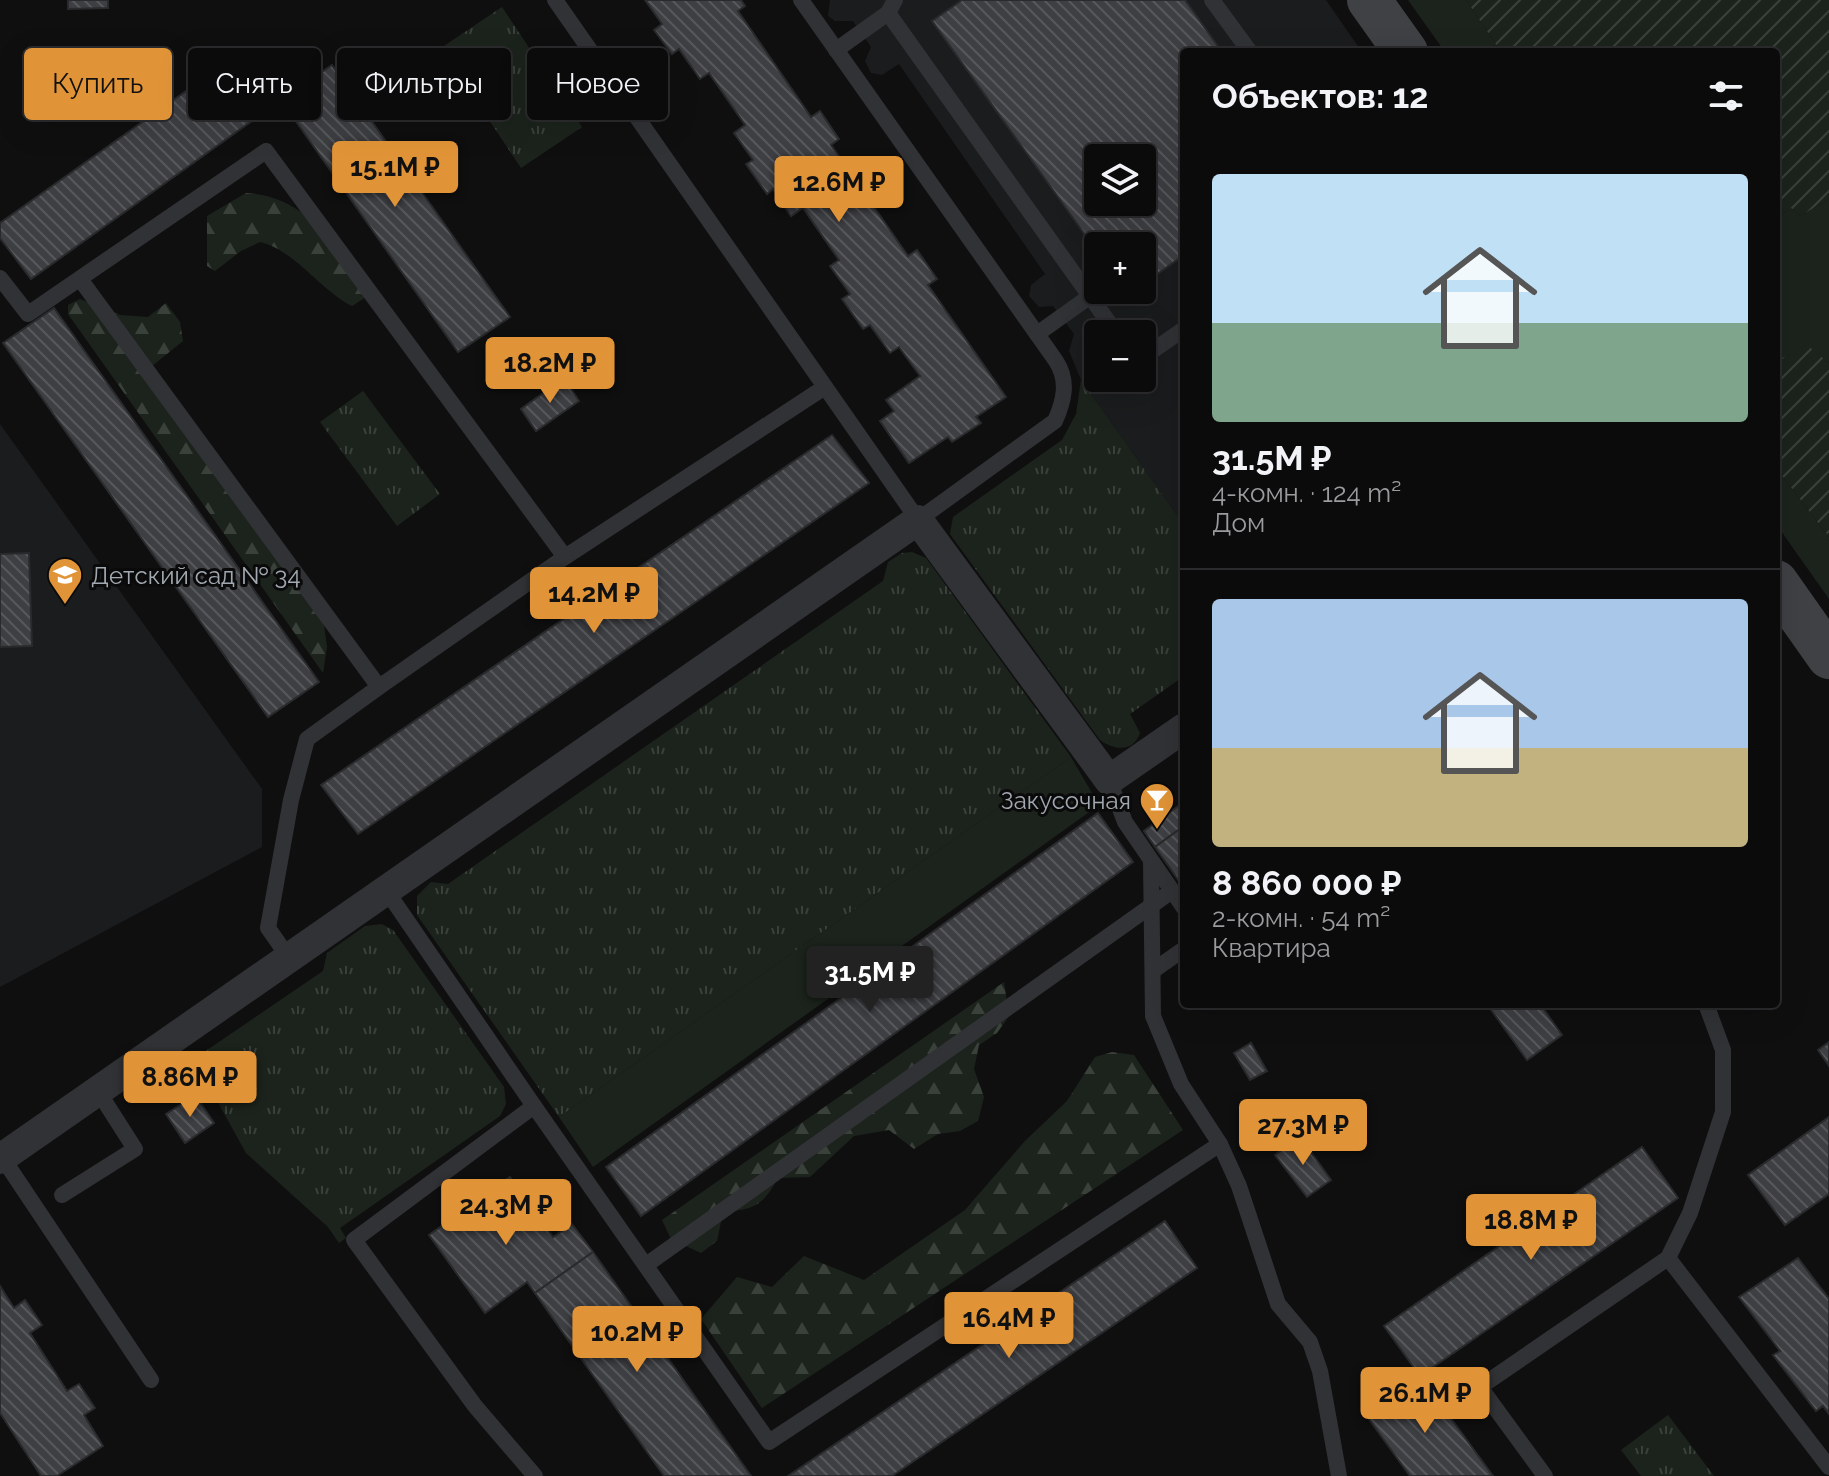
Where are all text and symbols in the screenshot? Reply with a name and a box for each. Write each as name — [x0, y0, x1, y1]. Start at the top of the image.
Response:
chip: Купить — [24, 48, 172, 120]
chip: Снять — [188, 48, 321, 120]
chip: Фильтры — [337, 48, 511, 120]
chip: Новое — [527, 48, 668, 120]
icon: filters — [1704, 74, 1748, 118]
text: Объектов: 12 — [1212, 76, 1428, 116]
pin: 15.1M ₽ — [321, 141, 469, 209]
map controls — [1084, 144, 1156, 392]
button: layers — [1084, 144, 1156, 216]
text: 15.1M ₽ — [350, 152, 440, 182]
pin: 12.6M ₽ — [765, 156, 913, 224]
text: 12.6M ₽ — [793, 167, 885, 197]
icon: home — [1408, 226, 1552, 370]
button: + — [1084, 232, 1156, 304]
button: − — [1084, 320, 1156, 392]
pin: 18.2M ₽ — [476, 337, 624, 405]
text: 18.2M ₽ — [504, 348, 596, 378]
text: 31.5M ₽ — [1212, 438, 1332, 478]
text: 4-комн. · 124 m² — [1212, 478, 1401, 508]
text: Дом — [1212, 508, 1265, 538]
school or university icon: Детский сад № 34 — [46, 556, 84, 606]
place label: Детский сад № 34 — [91, 561, 301, 590]
pin: 14.2M ₽ — [520, 567, 668, 635]
text: 14.2M ₽ — [548, 578, 640, 608]
icon: home — [1408, 651, 1552, 795]
bar icon: Закусочная — [1138, 781, 1176, 831]
place label: Закусочная — [1001, 786, 1131, 815]
text: 8 860 000 ₽ — [1212, 863, 1401, 903]
text: 2-комн. · 54 m² — [1212, 903, 1390, 933]
text: Квартира — [1212, 933, 1331, 963]
pin: 31.5M ₽ — [796, 946, 944, 1014]
text: 31.5M ₽ — [824, 957, 916, 987]
pin: 8.86M ₽ — [116, 1051, 264, 1119]
text: 8.86M ₽ — [142, 1062, 238, 1092]
pin: 27.3M ₽ — [1229, 1099, 1377, 1167]
text: 27.3M ₽ — [1257, 1110, 1349, 1140]
pin: 24.3M ₽ — [432, 1179, 580, 1247]
text: 24.3M ₽ — [459, 1190, 553, 1220]
pin: 18.8M ₽ — [1457, 1194, 1605, 1262]
text: 18.8M ₽ — [1484, 1205, 1578, 1235]
pin: 16.4M ₽ — [935, 1292, 1083, 1360]
text: 16.4M ₽ — [962, 1303, 1056, 1333]
pin: 10.2M ₽ — [563, 1306, 711, 1374]
text: 10.2M ₽ — [590, 1317, 684, 1347]
pin: 26.1M ₽ — [1351, 1367, 1499, 1435]
text: 26.1M ₽ — [1379, 1378, 1471, 1408]

